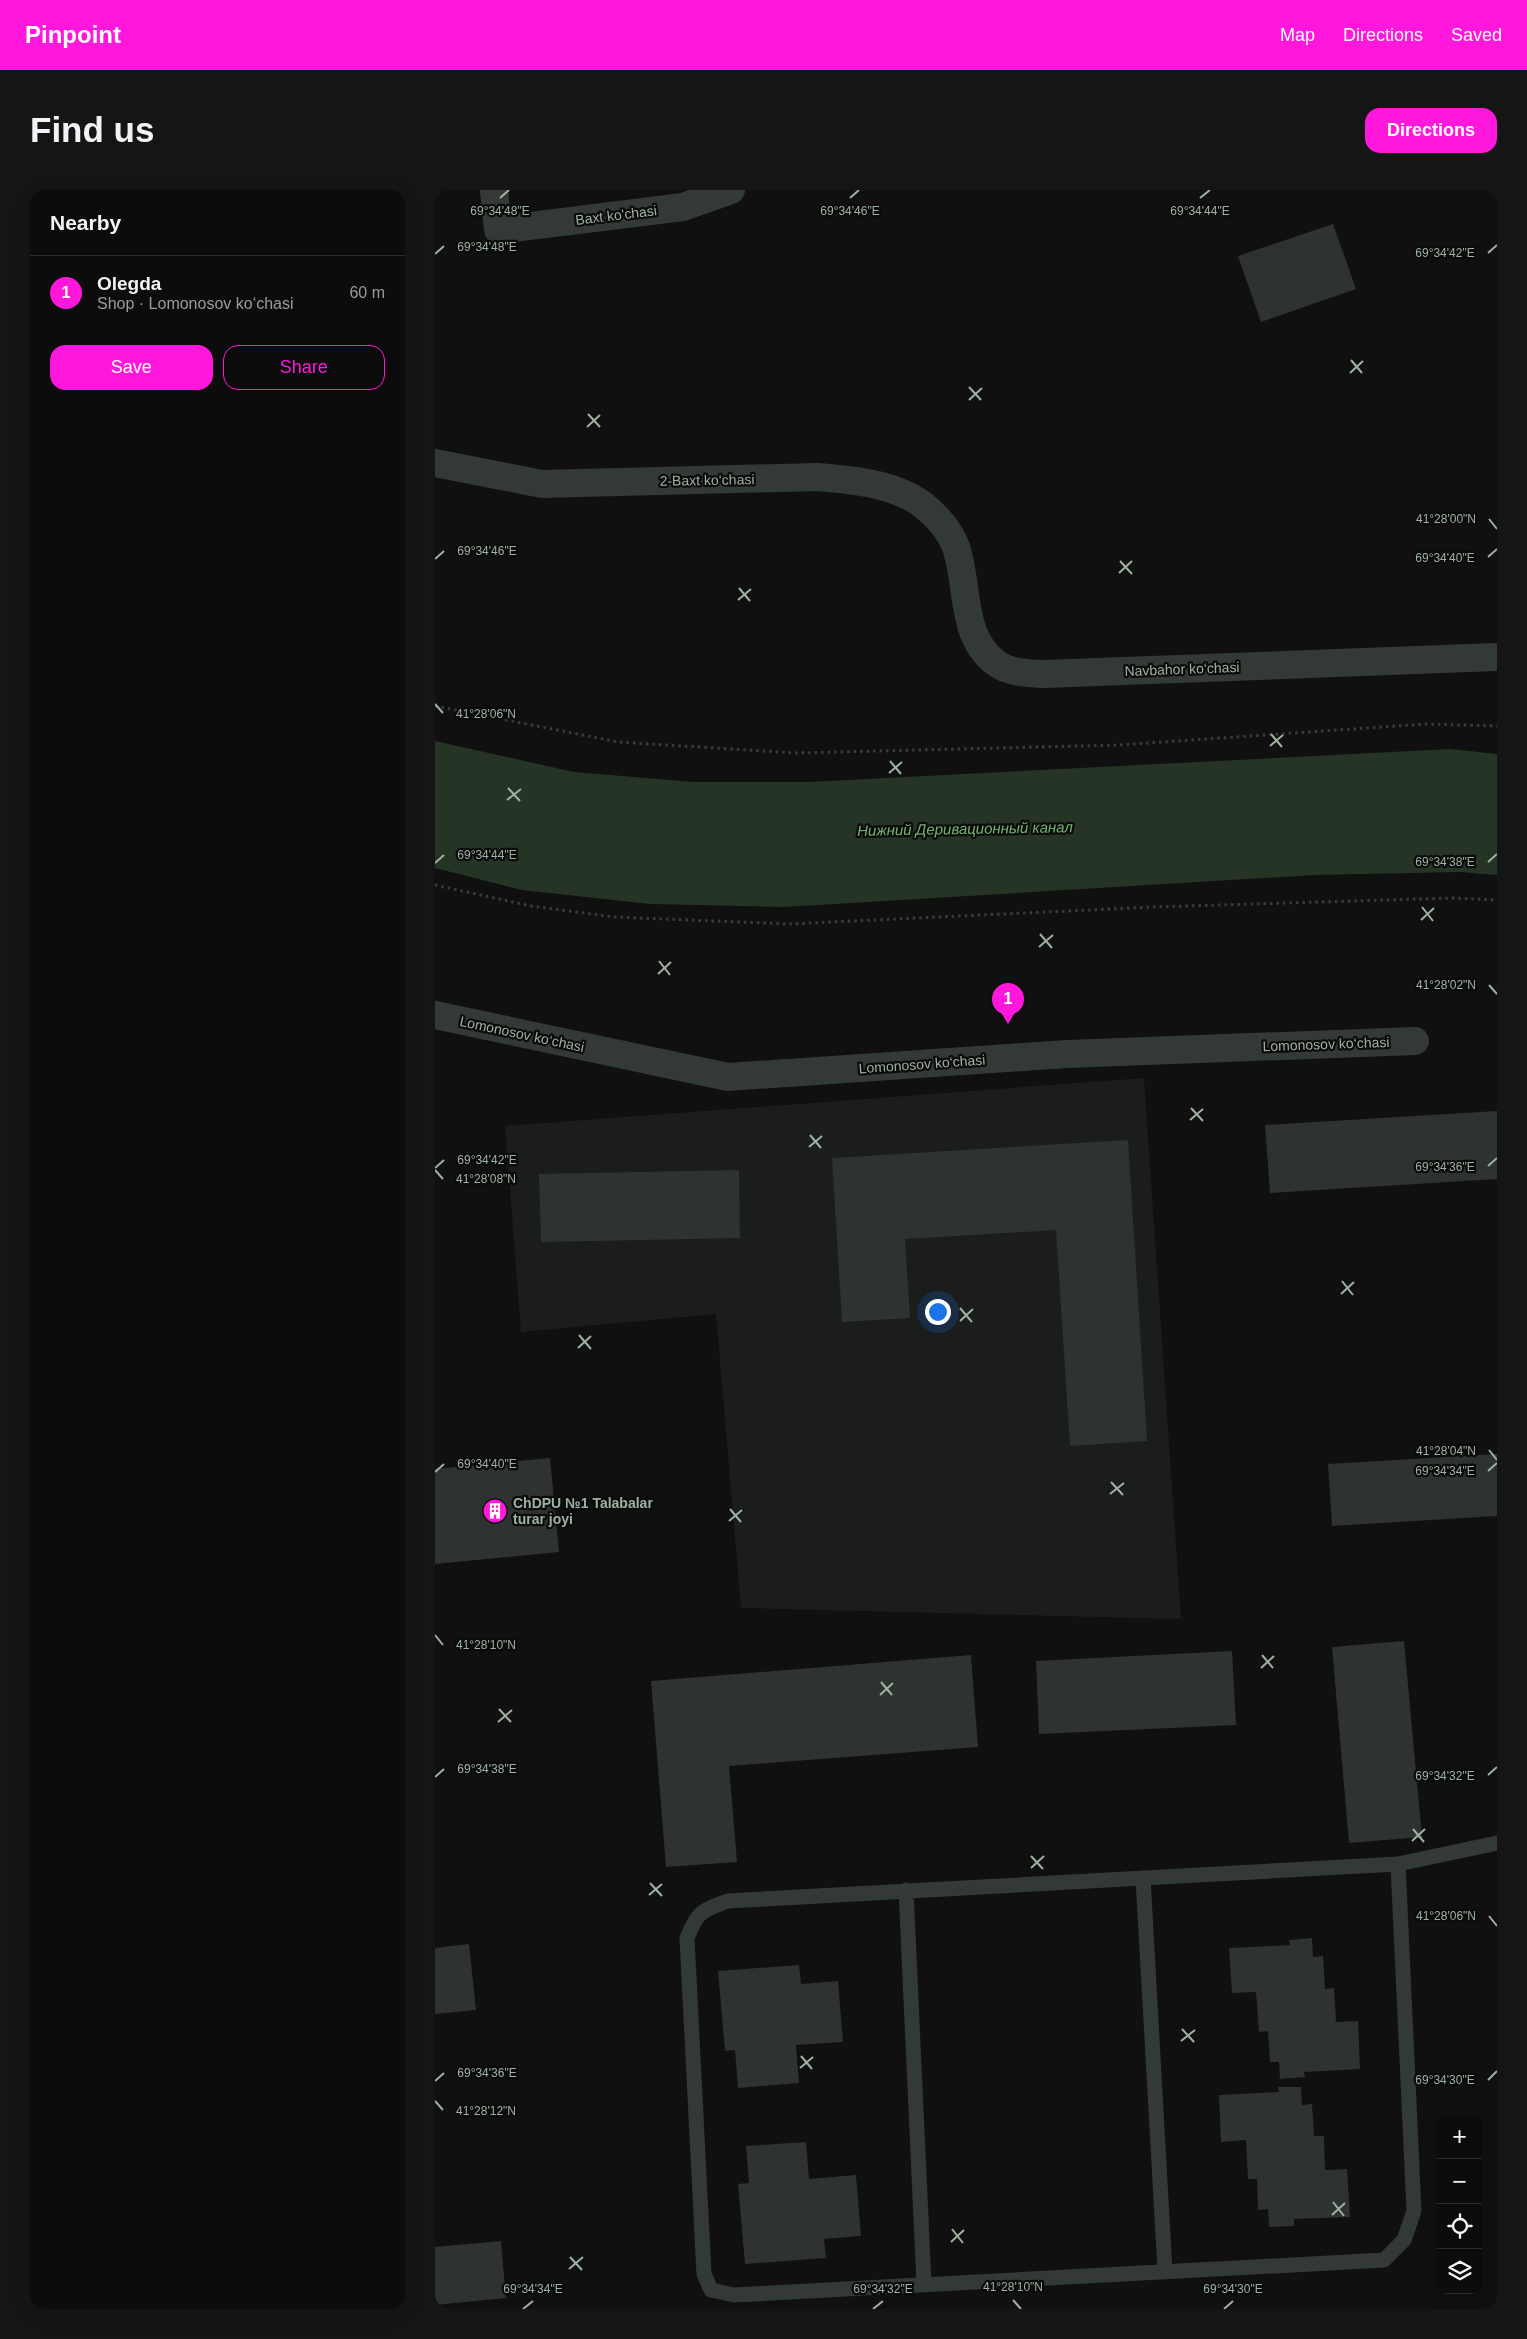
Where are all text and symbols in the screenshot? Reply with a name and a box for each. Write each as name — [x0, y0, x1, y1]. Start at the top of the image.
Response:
text: Pinpoint — [25, 21, 121, 48]
text: Map — [1280, 25, 1315, 45]
text: Directions — [1343, 25, 1423, 45]
text: Saved — [1451, 25, 1502, 45]
button: Directions — [1365, 108, 1497, 153]
text: Find us — [30, 110, 154, 149]
street label: Baxt ko'chasi — [574, 202, 658, 228]
text: 69°34'48"E — [470, 204, 530, 218]
text: 69°34'46"E — [820, 204, 880, 218]
text: 69°34'44"E — [1170, 204, 1230, 218]
text: Nearby — [50, 211, 121, 234]
text: 69°34'48"E — [457, 240, 517, 254]
text: 69°34'42"E — [1415, 246, 1475, 260]
text: Olegda — [97, 273, 161, 294]
text: 1 — [62, 284, 70, 301]
text: 60 m — [349, 284, 385, 301]
text: Shop · Lomonosov ko‘chasi — [97, 295, 294, 312]
button: Save — [50, 345, 213, 390]
button: Share — [223, 345, 385, 390]
street label: 2-Baxt ko‘chasi — [659, 471, 755, 489]
text: 41°28'00"N — [1416, 512, 1476, 526]
text: 69°34'46"E — [457, 544, 517, 558]
text: 69°34'40"E — [1415, 551, 1475, 565]
street label: Navbahor ko‘chasi — [1124, 659, 1240, 679]
text: 41°28'06"N — [456, 707, 516, 721]
water label: Нижний Деривационный канал — [857, 818, 1073, 839]
text: 69°34'44"E — [457, 848, 517, 862]
text: 69°34'38"E — [1415, 855, 1475, 869]
text: 41°28'02"N — [1416, 978, 1476, 992]
pin: 1 — [992, 983, 1024, 1024]
street label: Lomonosov ko‘chasi — [458, 1013, 586, 1055]
street label: Lomonosov ko‘chasi — [1262, 1034, 1390, 1054]
street label: Lomonosov ko‘chasi — [858, 1052, 986, 1076]
text: 69°34'42"E — [457, 1153, 517, 1167]
text: 69°34'36"E — [1415, 1160, 1475, 1174]
text: 41°28'08"N — [456, 1172, 516, 1186]
your location — [925, 1299, 951, 1325]
text: 41°28'04"N — [1416, 1444, 1476, 1458]
text: 69°34'40"E — [457, 1457, 517, 1471]
text: 69°34'34"E — [1415, 1464, 1475, 1478]
place label: ChDPU №1 Talabalar turar joyi — [513, 1495, 653, 1527]
building icon: ChDPU №1 Talabalar turar joyi — [482, 1498, 508, 1524]
text: 41°28'10"N — [456, 1638, 516, 1652]
text: 69°34'38"E — [457, 1762, 517, 1776]
text: 69°34'32"E — [1415, 1769, 1475, 1783]
text: 41°28'06"N — [1416, 1909, 1476, 1923]
text: 69°34'36"E — [457, 2066, 517, 2080]
text: 69°34'30"E — [1415, 2073, 1475, 2087]
text: 41°28'12"N — [456, 2104, 516, 2118]
map controls — [1437, 2114, 1482, 2294]
button: + — [1437, 2114, 1482, 2159]
button: − — [1437, 2159, 1482, 2204]
button: locate — [1437, 2204, 1482, 2249]
button: layers — [1437, 2249, 1482, 2294]
text: 41°28'10"N — [983, 2280, 1043, 2294]
text: 69°34'34"E — [503, 2282, 563, 2296]
text: 69°34'32"E — [853, 2282, 913, 2296]
text: 69°34'30"E — [1203, 2282, 1263, 2296]

